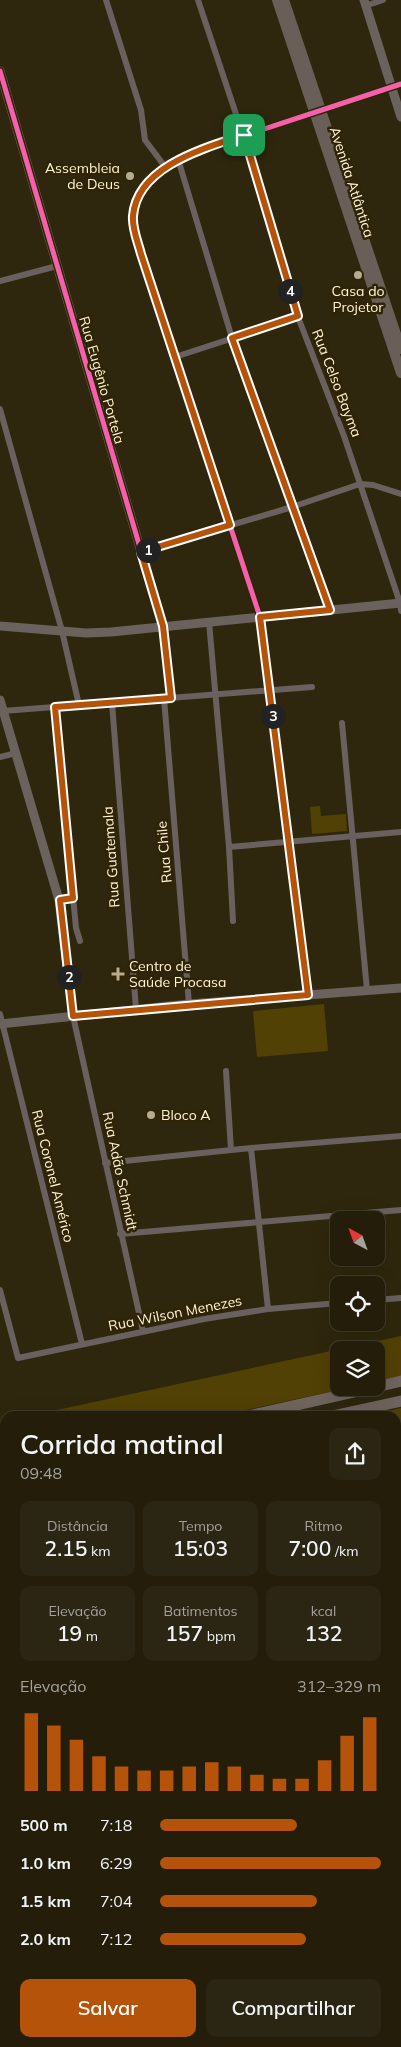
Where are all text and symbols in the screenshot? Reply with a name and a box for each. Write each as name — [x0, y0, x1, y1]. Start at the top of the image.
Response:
pin — [223, 114, 265, 156]
icon: arrive — [230, 121, 258, 149]
street label: Avenida Atlântica — [326, 124, 378, 240]
place label: Assembleia de Deus — [45, 159, 120, 193]
marker: Assembleia de Deus — [124, 170, 136, 182]
marker: Casa do Projetor — [352, 269, 364, 281]
pin: 4 — [278, 278, 302, 304]
text: 4 — [286, 282, 295, 300]
place label: Casa do Projetor — [331, 282, 385, 316]
street label: Rua Eugênio Portela — [75, 314, 129, 446]
street label: Rua Celso Bayma — [308, 326, 366, 440]
pin: 1 — [136, 538, 160, 562]
text: 1 — [144, 541, 153, 559]
pin: 3 — [260, 704, 286, 728]
text: 3 — [269, 707, 278, 725]
street label: Rua Guatemala — [98, 806, 124, 908]
street label: Rua Chile — [152, 820, 176, 884]
place label: Centro de Saúde Procasa — [129, 957, 226, 991]
pin: 2 — [56, 964, 82, 990]
marker: Centro de Saúde Procasa — [111, 967, 125, 981]
text: 2 — [65, 968, 74, 986]
place label: Bloco A — [161, 1106, 211, 1124]
street label: Rua Coronel Américo — [28, 1108, 78, 1244]
marker: Bloco A — [145, 1109, 157, 1121]
street label: Rua Adão Schmidt — [99, 1110, 141, 1232]
north arrow — [330, 1211, 385, 1266]
map controls — [330, 1211, 385, 1396]
button: locate — [330, 1276, 385, 1331]
street label: Rua Wilson Menezes — [107, 1291, 243, 1335]
button: layers — [330, 1341, 385, 1396]
text: Corrida matinal — [20, 1426, 224, 1461]
button: share — [329, 1428, 381, 1480]
text: 09:48 — [20, 1463, 62, 1483]
text: Distância — [47, 1517, 108, 1535]
text: Tempo — [179, 1517, 222, 1535]
text: Ritmo — [304, 1517, 343, 1535]
text: 2.15 — [45, 1535, 87, 1561]
text: 15:03 — [173, 1535, 228, 1561]
text: 7:00 — [289, 1535, 331, 1561]
text: km — [87, 1542, 110, 1560]
text: /km — [331, 1542, 358, 1560]
text: Elevação — [48, 1602, 107, 1620]
text: Batimentos — [163, 1602, 238, 1620]
text: kcal — [311, 1602, 336, 1620]
text: 19 — [57, 1620, 82, 1646]
text: 157 — [165, 1620, 203, 1646]
text: 132 — [305, 1620, 342, 1646]
text: m — [82, 1627, 98, 1645]
text: bpm — [203, 1627, 236, 1645]
text: Elevação — [20, 1676, 86, 1696]
text: 312–329 m — [297, 1676, 381, 1696]
text: 500 m — [20, 1815, 68, 1835]
text: 7:18 — [100, 1815, 132, 1835]
text: 1.0 km — [20, 1853, 71, 1873]
text: 6:29 — [100, 1853, 132, 1873]
text: 1.5 km — [20, 1891, 71, 1911]
text: 7:04 — [100, 1891, 132, 1911]
text: 2.0 km — [20, 1929, 71, 1949]
text: 7:12 — [100, 1929, 132, 1949]
button: Salvar — [20, 1979, 196, 2037]
button: Compartilhar — [206, 1979, 381, 2037]

